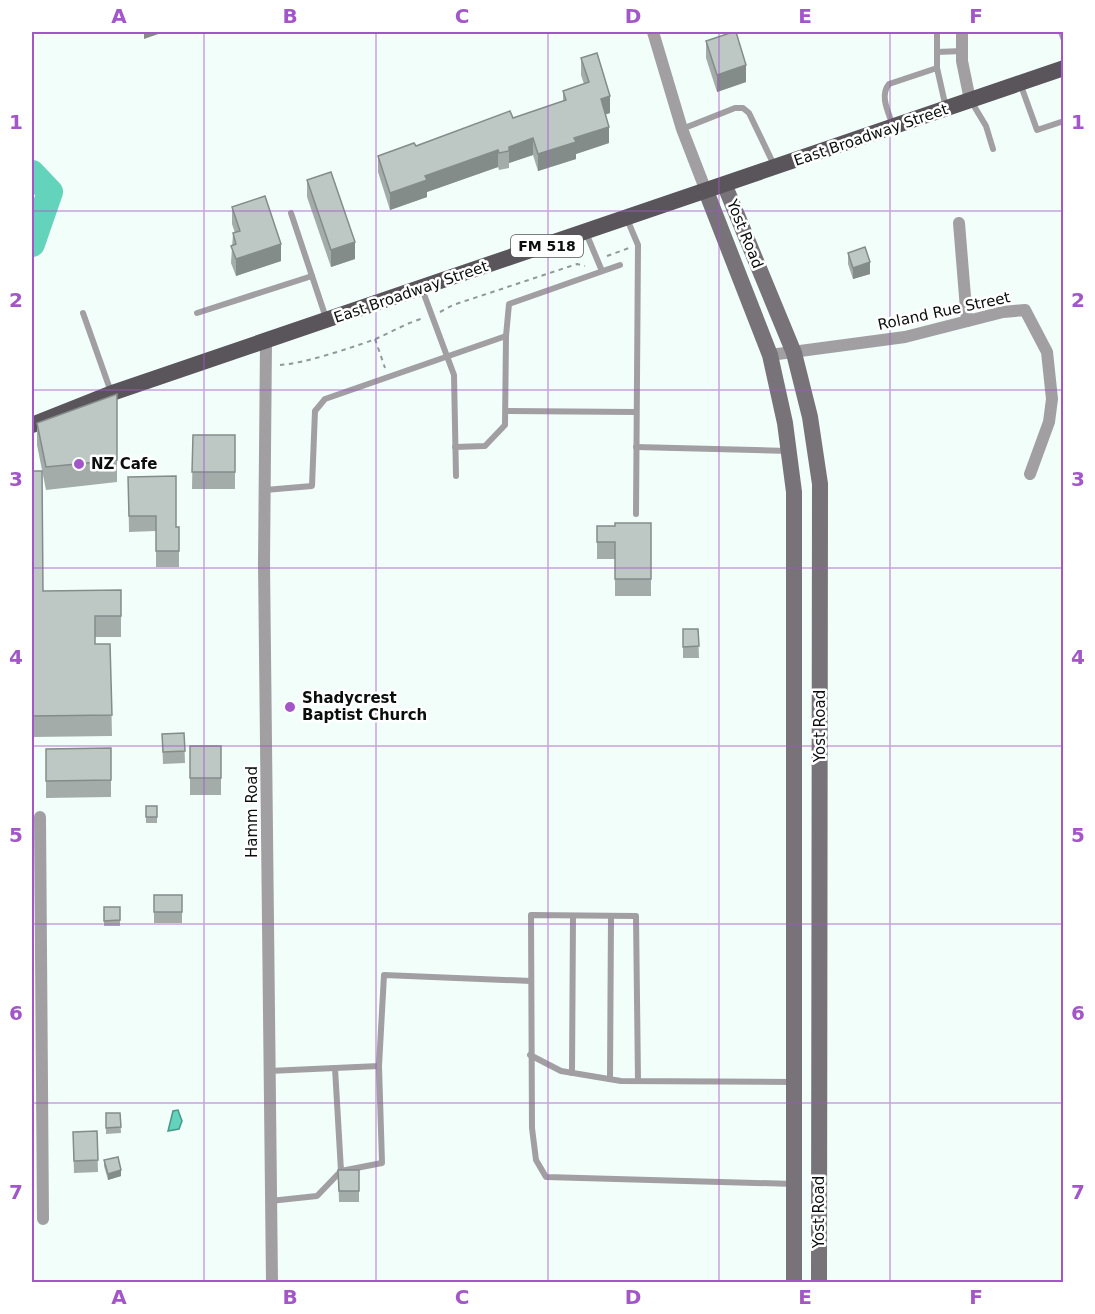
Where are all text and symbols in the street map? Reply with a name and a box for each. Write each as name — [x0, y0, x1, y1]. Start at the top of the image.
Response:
text: A — [111, 4, 127, 28]
text: B — [282, 4, 298, 28]
text: C — [455, 4, 469, 28]
text: D — [625, 4, 641, 28]
text: E — [798, 4, 812, 28]
text: F — [969, 4, 983, 28]
street label: East Broadway Street — [792, 100, 951, 170]
text: 1 — [9, 110, 23, 134]
text: 1 — [1071, 110, 1085, 134]
street label: Yost Road — [723, 196, 767, 271]
road number: FM 518 — [511, 235, 583, 257]
street label: East Broadway Street — [332, 257, 491, 327]
text: 2 — [9, 288, 23, 312]
street label: Roland Rue Street — [876, 288, 1012, 334]
text: 2 — [1071, 288, 1085, 312]
place label: NZ Cafe — [91, 455, 157, 473]
marker: NZ Cafe — [72, 457, 86, 471]
text: 3 — [9, 467, 23, 491]
text: 3 — [1071, 467, 1085, 491]
text: 4 — [9, 645, 23, 669]
text: 4 — [1071, 645, 1085, 669]
place label: Shadycrest Baptist Church — [302, 689, 427, 724]
street label: Yost Road — [811, 690, 829, 763]
marker: Shadycrest Baptist Church — [283, 700, 297, 714]
street label: Hamm Road — [243, 766, 261, 858]
text: 5 — [9, 823, 23, 847]
text: 5 — [1071, 823, 1085, 847]
text: 6 — [9, 1001, 23, 1025]
text: 6 — [1071, 1001, 1085, 1025]
street label: Yost Road — [810, 1176, 828, 1249]
text: 7 — [9, 1180, 23, 1204]
text: 7 — [1071, 1180, 1085, 1204]
text: A — [111, 1285, 127, 1309]
text: B — [282, 1285, 298, 1309]
text: C — [455, 1285, 469, 1309]
text: D — [625, 1285, 641, 1309]
text: E — [798, 1285, 812, 1309]
text: F — [969, 1285, 983, 1309]

